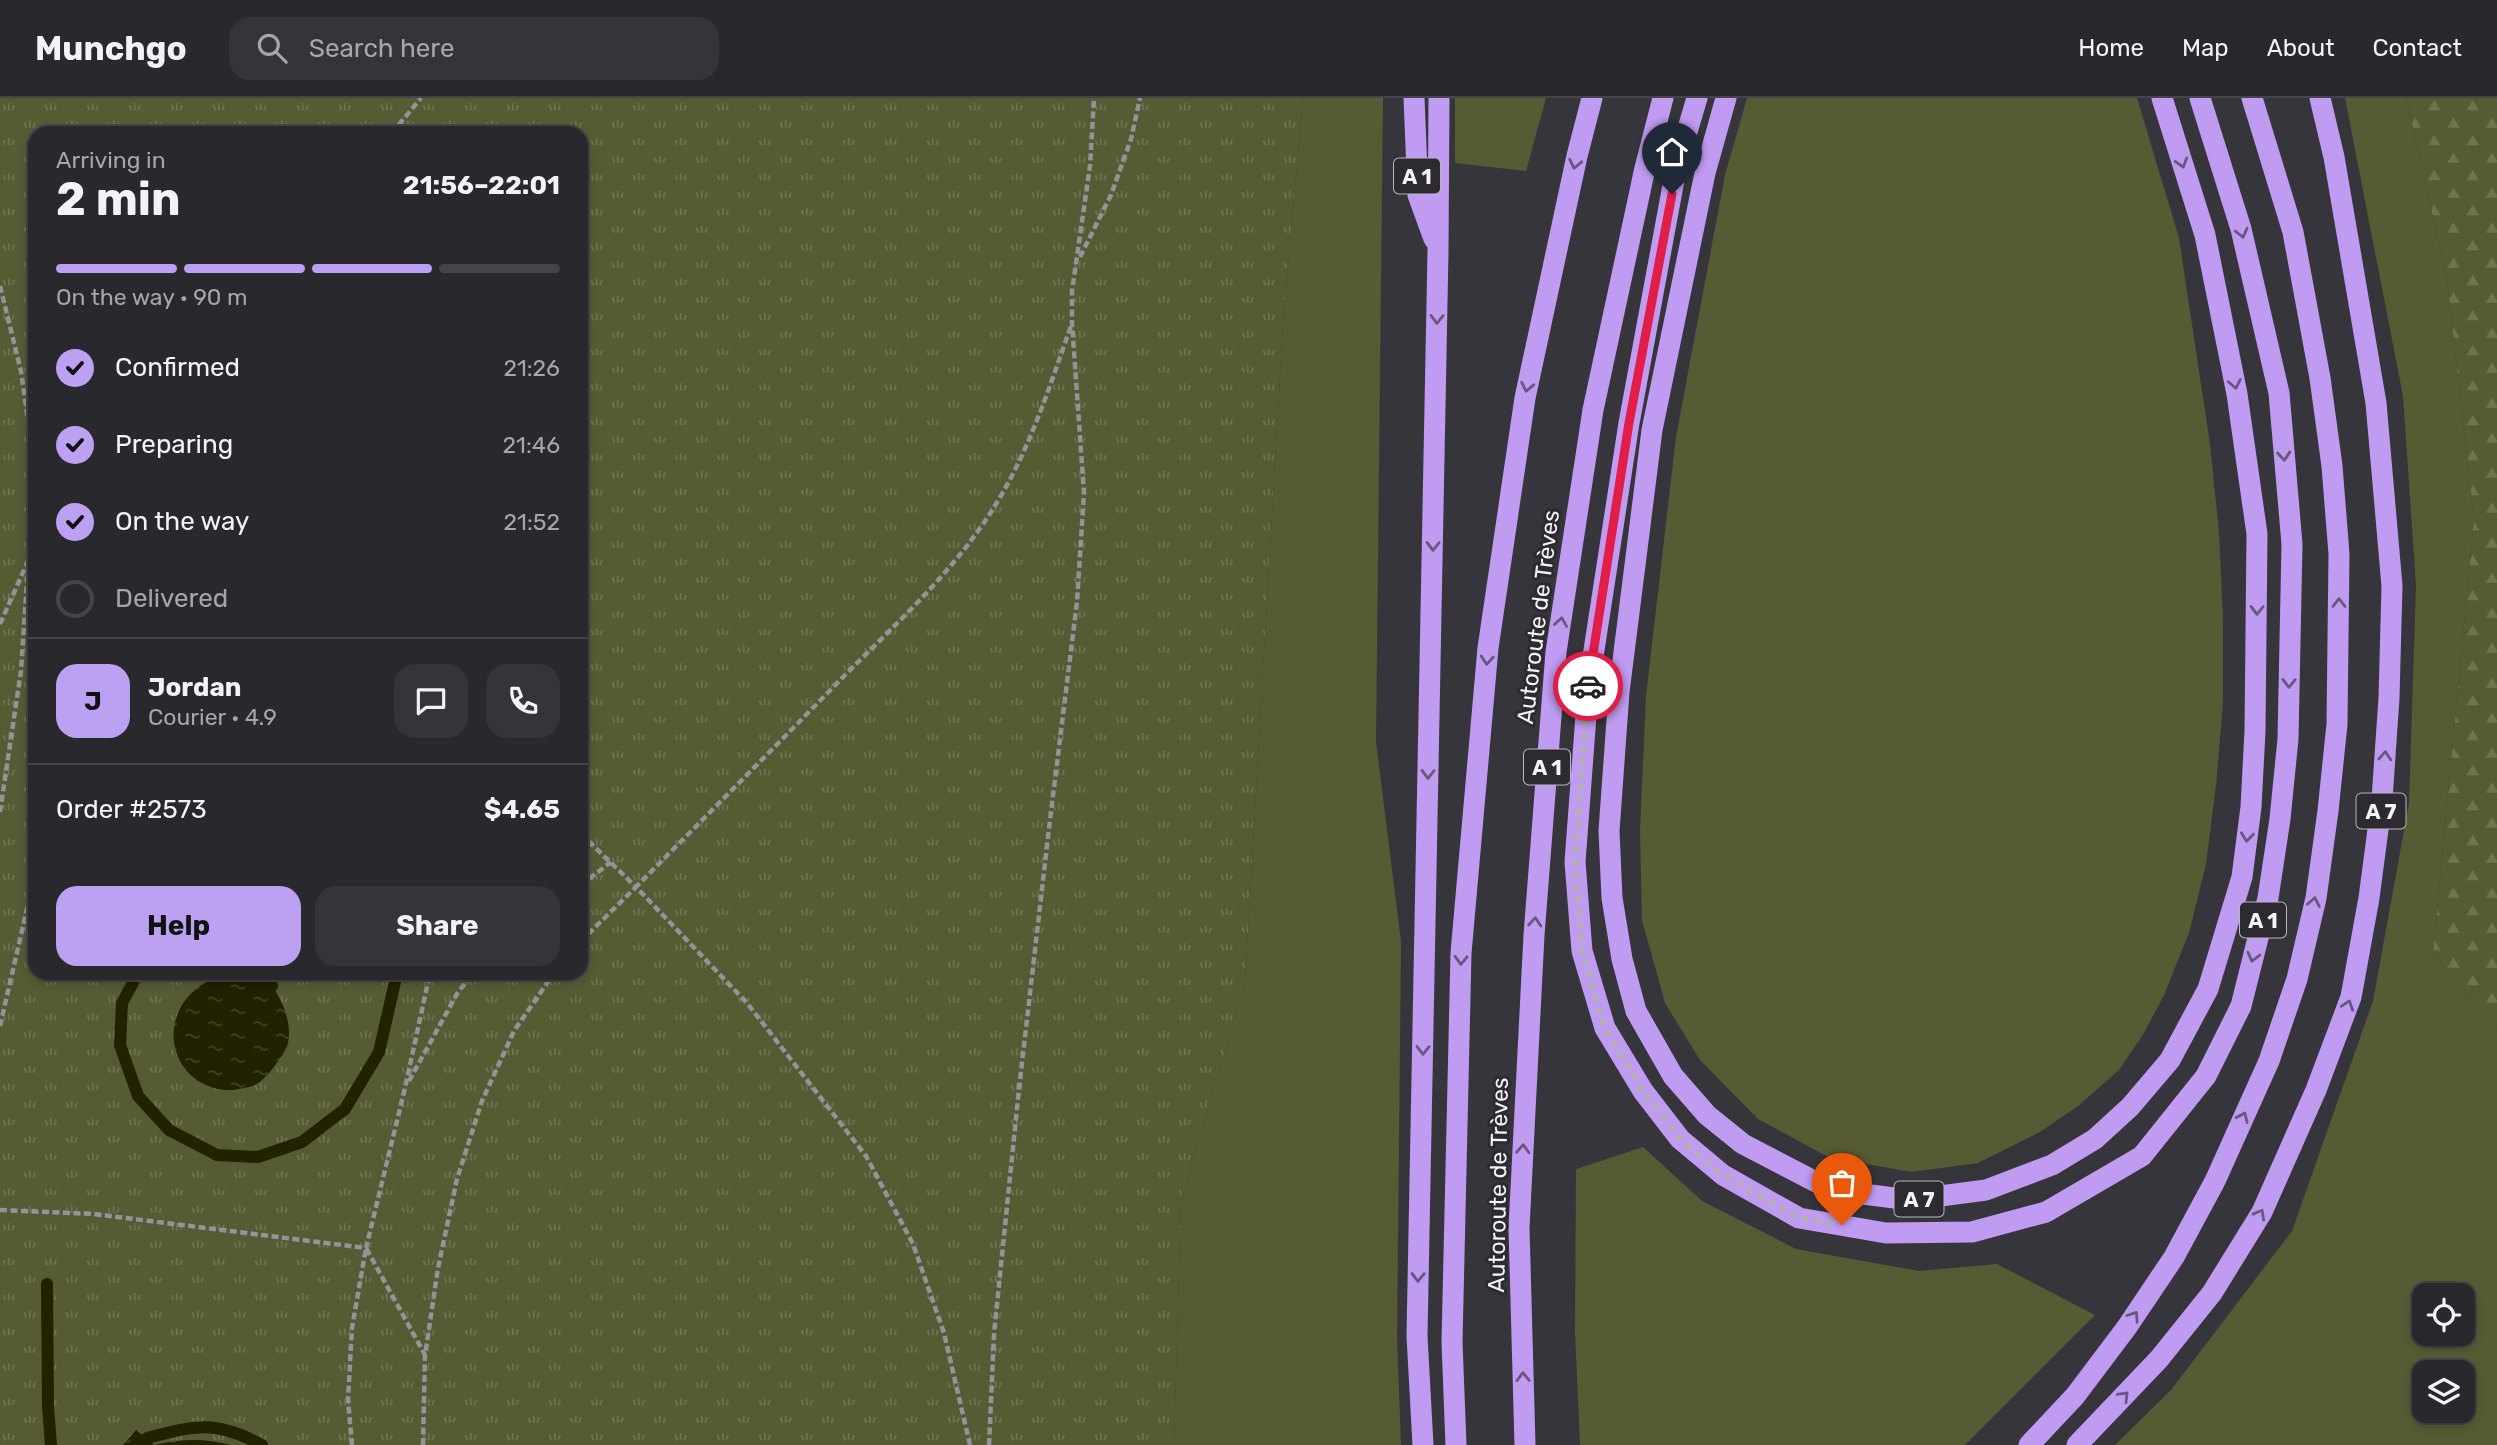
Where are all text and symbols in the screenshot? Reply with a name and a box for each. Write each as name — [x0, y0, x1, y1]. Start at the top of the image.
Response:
search box — [229, 17, 719, 80]
text: Munchgo — [35, 29, 187, 68]
icon: search — [253, 29, 291, 67]
text: Search here — [309, 33, 455, 64]
text: Home — [2078, 34, 2144, 62]
text: Map — [2182, 34, 2229, 62]
text: About — [2267, 34, 2335, 62]
text: Contact — [2373, 34, 2462, 62]
pin — [1642, 122, 1702, 194]
icon: home — [1653, 133, 1691, 171]
text: Arriving in — [56, 146, 166, 174]
one-way arrow — [2174, 157, 2189, 169]
road number: A 1 — [1394, 158, 1440, 194]
one-way arrow — [1569, 158, 1584, 170]
text: 21:56–22:01 — [403, 170, 560, 201]
text: 2 min — [56, 172, 181, 227]
one-way arrow — [2234, 227, 2248, 239]
text: On the way · 90 m — [56, 283, 247, 311]
one-way arrow — [1429, 314, 1445, 325]
icon: check — [56, 349, 94, 387]
text: Confirmed — [115, 352, 240, 383]
text: 21:26 — [503, 354, 560, 382]
one-way arrow — [2227, 378, 2242, 390]
one-way arrow — [1521, 381, 1536, 393]
icon: check — [56, 426, 94, 464]
text: Preparing — [115, 429, 233, 460]
text: 21:46 — [503, 431, 560, 459]
one-way arrow — [2276, 451, 2291, 462]
icon: check — [56, 503, 94, 541]
text: On the way — [115, 506, 249, 537]
text: 21:52 — [504, 508, 560, 536]
street label: Autoroute de Trèves — [1511, 508, 1565, 726]
one-way arrow — [1425, 541, 1440, 552]
text: Delivered — [115, 583, 228, 614]
one-way arrow — [2331, 597, 2347, 607]
one-way arrow — [2249, 605, 2264, 616]
one-way arrow — [1553, 617, 1568, 628]
courier — [1553, 651, 1623, 721]
one-way arrow — [1480, 655, 1495, 666]
button: chat — [394, 664, 468, 738]
button: phone — [486, 664, 560, 738]
icon: car — [1569, 667, 1607, 705]
text: Jordan — [148, 672, 241, 703]
one-way arrow — [2281, 679, 2297, 689]
text: J — [84, 686, 102, 717]
text: Courier · 4.9 — [148, 703, 277, 731]
road number: A 1 — [1524, 750, 1570, 784]
one-way arrow — [2377, 750, 2392, 761]
one-way arrow — [1420, 769, 1436, 780]
text: Order #2573 — [56, 794, 207, 825]
text: $4.65 — [484, 794, 560, 825]
road number: A 7 — [2356, 794, 2406, 828]
one-way arrow — [2240, 831, 2255, 843]
button: Help — [56, 886, 301, 966]
button: Share — [315, 886, 560, 966]
one-way arrow — [2306, 896, 2321, 908]
road number: A 1 — [2240, 902, 2286, 938]
one-way arrow — [1527, 916, 1542, 927]
one-way arrow — [2247, 951, 2261, 963]
one-way arrow — [1453, 955, 1469, 966]
one-way arrow — [2340, 999, 2354, 1011]
one-way arrow — [1415, 1045, 1431, 1056]
street label: Autoroute de Trèves — [1482, 1077, 1514, 1293]
one-way arrow — [2235, 1112, 2249, 1125]
one-way arrow — [1515, 1144, 1530, 1155]
pin — [1812, 1153, 1872, 1225]
icon: bag — [1823, 1164, 1861, 1202]
road number: A 7 — [1895, 1182, 1944, 1216]
one-way arrow — [2252, 1209, 2265, 1222]
one-way arrow — [1411, 1272, 1426, 1283]
map controls — [2412, 1283, 2475, 1423]
button: locate — [2412, 1283, 2475, 1346]
one-way arrow — [2126, 1311, 2139, 1324]
button: layers — [2412, 1360, 2475, 1423]
one-way arrow — [1515, 1371, 1531, 1382]
one-way arrow — [2116, 1391, 2129, 1404]

